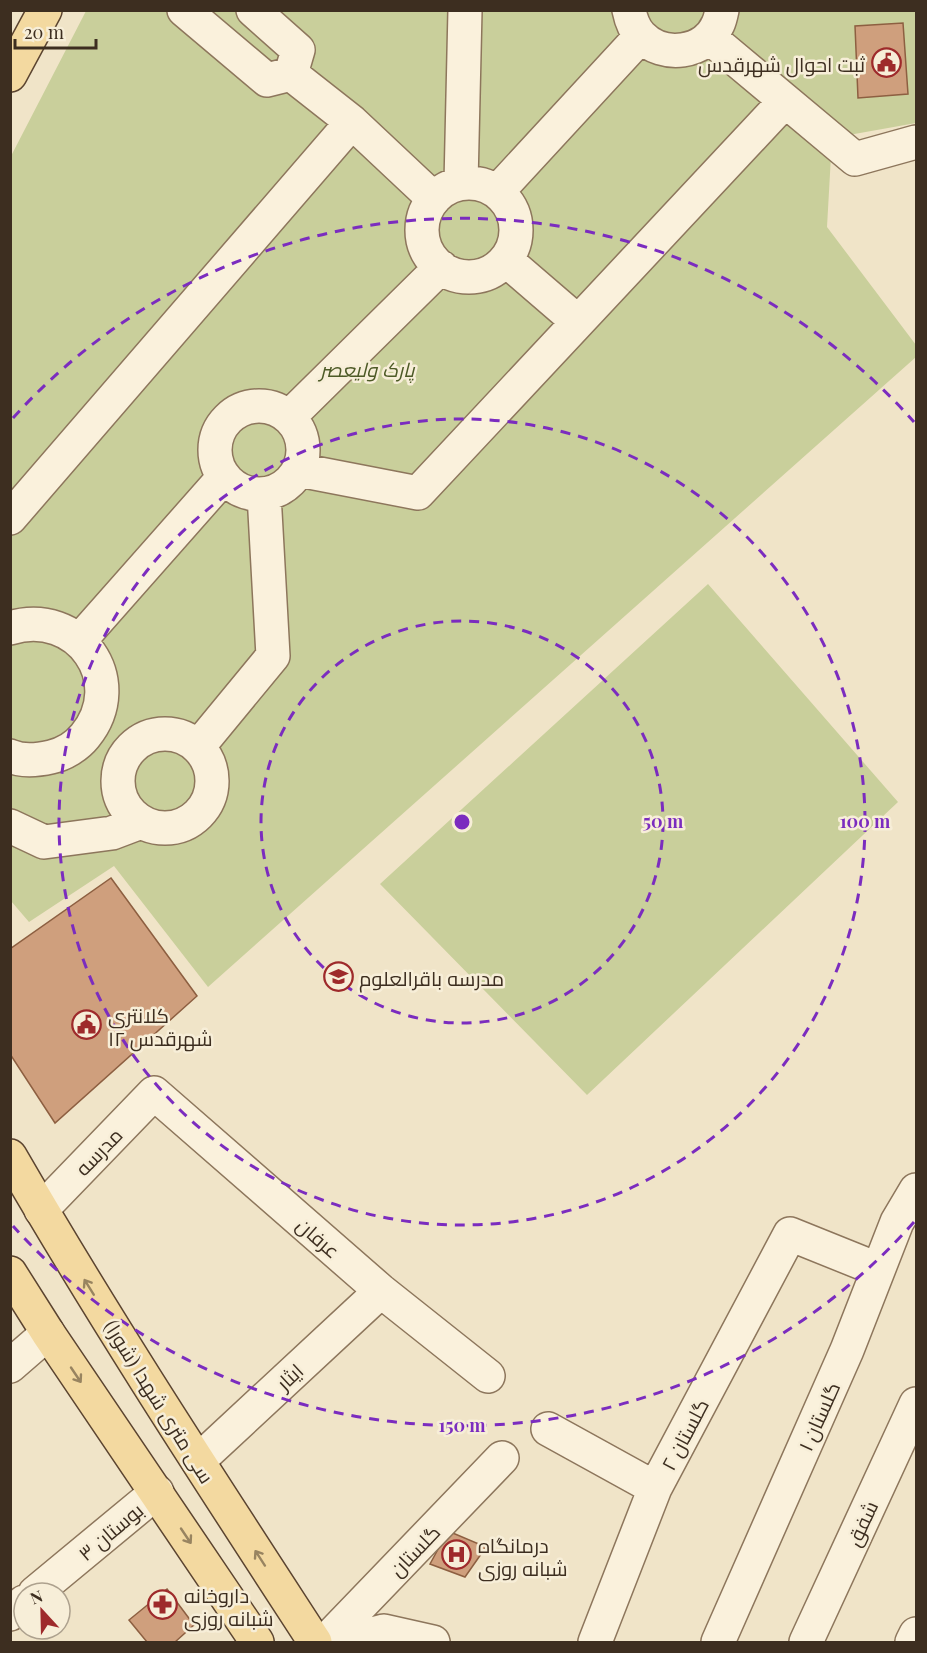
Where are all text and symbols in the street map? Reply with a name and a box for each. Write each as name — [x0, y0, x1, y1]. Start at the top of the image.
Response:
scale bar — [15, 12, 96, 50]
text: 20 m — [24, 20, 64, 44]
public building icon: ثبت احوال شهرقدس — [870, 47, 902, 79]
place label: ثبت احوال شهرقدس — [698, 50, 866, 78]
park label: پارک ولیعصر — [317, 355, 416, 384]
text: 50 m — [643, 809, 684, 833]
text: 100 m — [840, 809, 891, 833]
centre of rings — [452, 812, 472, 832]
school or university icon: مدرسه باقرالعلوم — [322, 961, 354, 993]
place label: مدرسه باقرالعلوم — [359, 964, 504, 993]
place label: کلانتری ۱۲ شهرقدس — [108, 1001, 213, 1052]
public building icon: کلانتری ۱۲ شهرقدس — [71, 1009, 103, 1041]
street label: مدرسه — [69, 1121, 127, 1181]
street label: عرفان — [291, 1211, 346, 1264]
one-way arrow — [83, 1278, 96, 1295]
street label: سی متری شهدا (شورا) — [98, 1314, 221, 1488]
street label: ایثار — [269, 1357, 308, 1396]
one-way arrow — [71, 1366, 83, 1383]
street label: گلستان ۱ — [791, 1377, 846, 1455]
street label: گلستان ۲ — [654, 1393, 715, 1475]
text: 150 m — [438, 1413, 486, 1437]
street label: بوستان ۳ — [72, 1496, 149, 1567]
street label: شفق — [839, 1496, 884, 1551]
street label: گلستان — [383, 1518, 446, 1582]
one-way arrow — [180, 1527, 192, 1544]
place label: درمانگاه شبانه روزی — [478, 1531, 568, 1582]
hospital icon: درمانگاه شبانه روزی — [441, 1539, 473, 1571]
one-way arrow — [254, 1550, 266, 1567]
north arrow — [12, 1581, 72, 1641]
place label: داروخانه شبانه روزی — [184, 1581, 274, 1632]
text: N — [27, 1585, 46, 1609]
pharmacy icon: داروخانه شبانه روزی — [147, 1589, 179, 1621]

